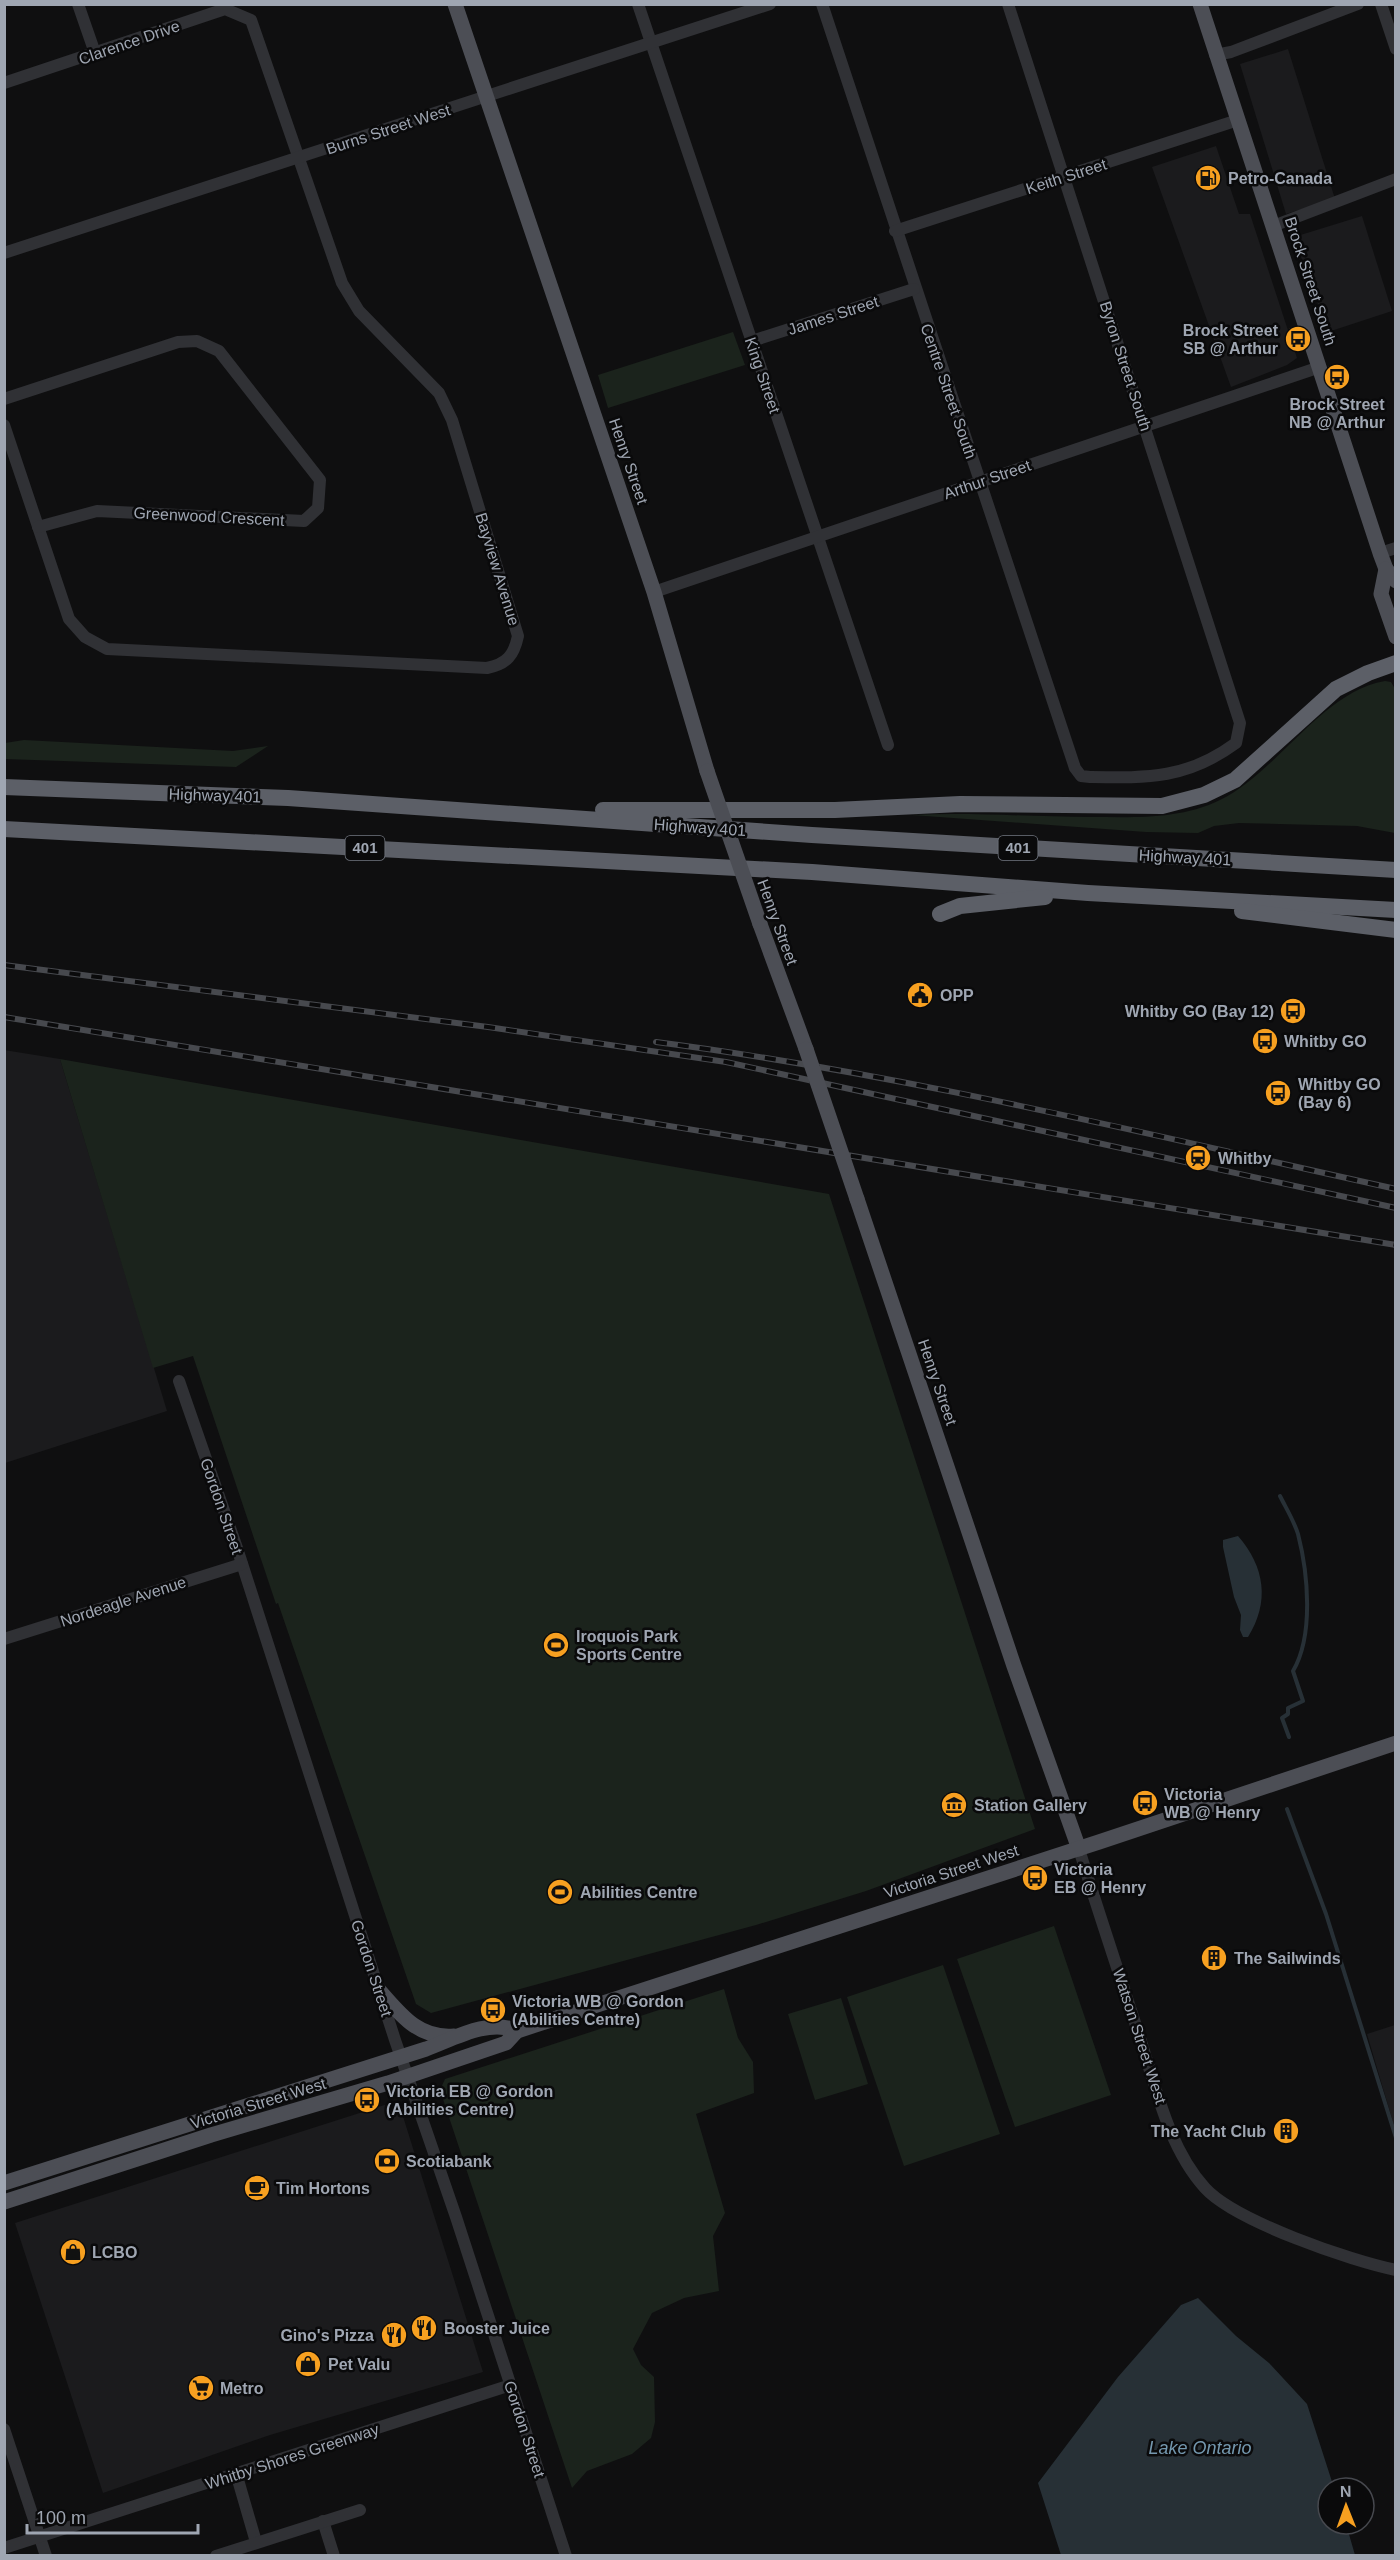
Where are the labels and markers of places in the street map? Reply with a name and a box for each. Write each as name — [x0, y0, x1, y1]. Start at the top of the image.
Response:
fuel station icon: Petro-Canada — [1193, 163, 1223, 193]
place label: Petro-Canada — [1228, 170, 1332, 187]
place label: Brock Street SB @ Arthur — [1183, 322, 1279, 357]
bus stop icon: Brock Street SB @ Arthur — [1283, 324, 1313, 354]
bus stop icon: Brock Street NB @ Arthur — [1322, 362, 1352, 392]
place label: Brock Street NB @ Arthur — [1289, 396, 1385, 431]
public building icon: OPP — [905, 980, 935, 1010]
place label: OPP — [940, 987, 974, 1004]
bus stop icon: Whitby GO (Bay 12) — [1278, 996, 1308, 1026]
place label: Whitby GO (Bay 12) — [1125, 1003, 1274, 1020]
bus stop icon: Whitby GO — [1250, 1026, 1280, 1056]
place label: Whitby GO — [1284, 1033, 1367, 1050]
place label: Whitby GO (Bay 6) — [1298, 1076, 1381, 1111]
bus stop icon: Whitby GO (Bay 6) — [1263, 1078, 1293, 1108]
station icon: Whitby — [1183, 1143, 1213, 1173]
place label: Whitby — [1218, 1150, 1271, 1167]
place label: Iroquois Park Sports Centre — [576, 1628, 682, 1663]
sports icon: Iroquois Park Sports Centre — [541, 1630, 571, 1660]
place label: Victoria WB @ Henry — [1164, 1786, 1261, 1821]
bus stop icon: Victoria WB @ Henry — [1130, 1788, 1160, 1818]
museum icon: Station Gallery — [939, 1790, 969, 1820]
place label: Station Gallery — [974, 1797, 1087, 1814]
place label: Victoria EB @ Henry — [1054, 1861, 1146, 1896]
bus stop icon: Victoria EB @ Henry — [1020, 1863, 1050, 1893]
sports icon: Abilities Centre — [545, 1877, 575, 1907]
place label: Abilities Centre — [580, 1884, 697, 1901]
building icon: The Sailwinds — [1199, 1943, 1229, 1973]
place label: The Sailwinds — [1234, 1950, 1341, 1967]
place label: Victoria WB @ Gordon (Abilities Centre) — [512, 1993, 684, 2028]
bus stop icon: Victoria WB @ Gordon (Abilities Centre) — [478, 1995, 508, 2025]
place label: Victoria EB @ Gordon (Abilities Centre) — [386, 2083, 553, 2118]
bus stop icon: Victoria EB @ Gordon (Abilities Centre) — [352, 2085, 382, 2115]
building icon: The Yacht Club — [1271, 2116, 1301, 2146]
place label: The Yacht Club — [1151, 2123, 1266, 2140]
bank icon: Scotiabank — [372, 2146, 402, 2176]
place label: Scotiabank — [406, 2153, 491, 2170]
cafe icon: Tim Hortons — [242, 2173, 272, 2203]
place label: Tim Hortons — [276, 2180, 370, 2197]
shop icon: LCBO — [58, 2237, 88, 2267]
place label: LCBO — [92, 2244, 137, 2261]
restaurant icon: Booster Juice — [409, 2313, 439, 2343]
restaurant icon: Gino's Pizza — [379, 2320, 409, 2350]
place label: Booster Juice — [444, 2320, 550, 2337]
place label: Gino's Pizza — [280, 2327, 374, 2344]
shop icon: Pet Valu — [293, 2349, 323, 2379]
place label: Pet Valu — [328, 2356, 390, 2373]
supermarket icon: Metro — [186, 2373, 216, 2403]
place label: Metro — [220, 2380, 264, 2397]

